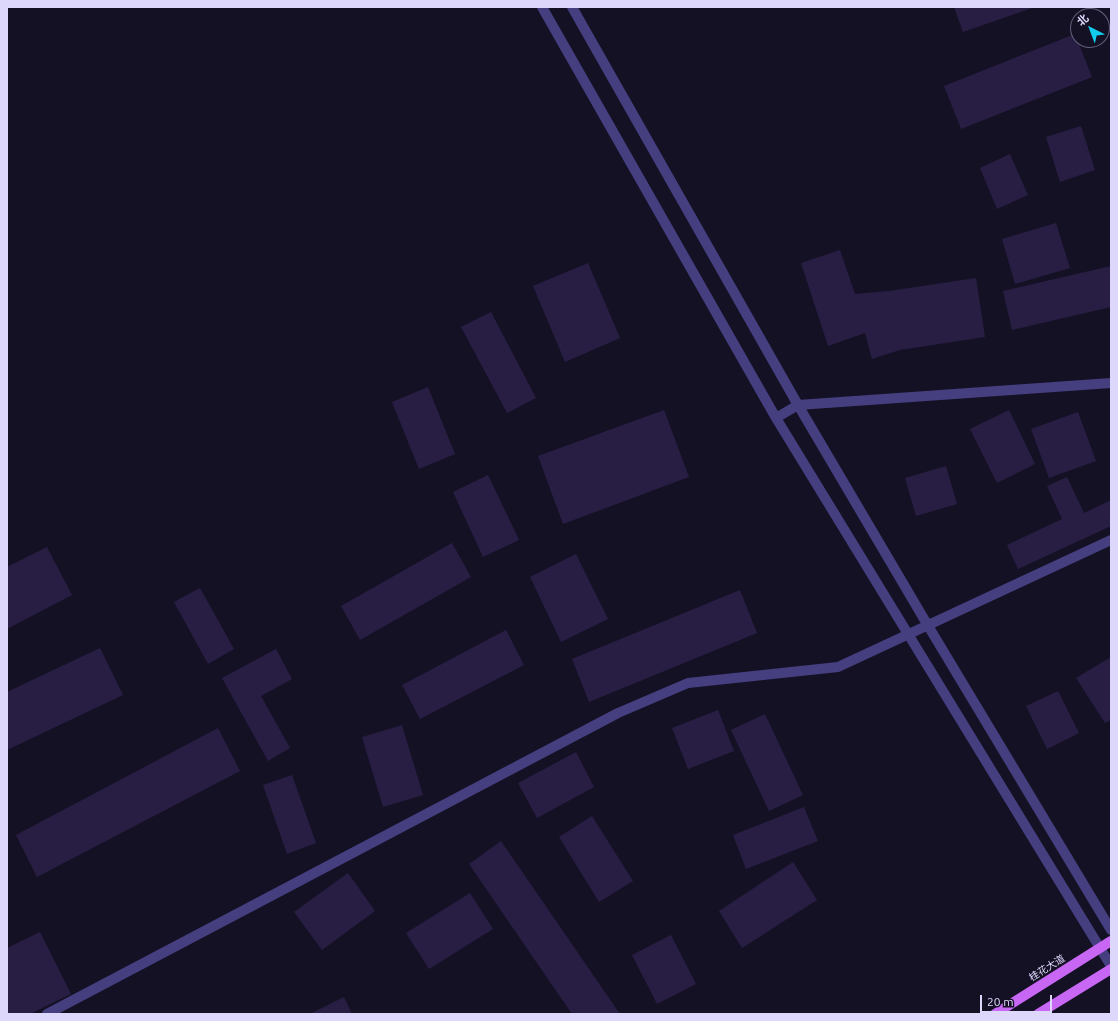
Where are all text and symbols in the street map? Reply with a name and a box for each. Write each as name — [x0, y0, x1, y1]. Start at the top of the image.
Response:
north arrow — [1070, 8, 1110, 48]
text: 北 — [1075, 12, 1091, 28]
street label: 桂花大道 — [1027, 952, 1067, 984]
scale bar — [982, 987, 1054, 1013]
text: 20 m — [987, 995, 1014, 1008]

